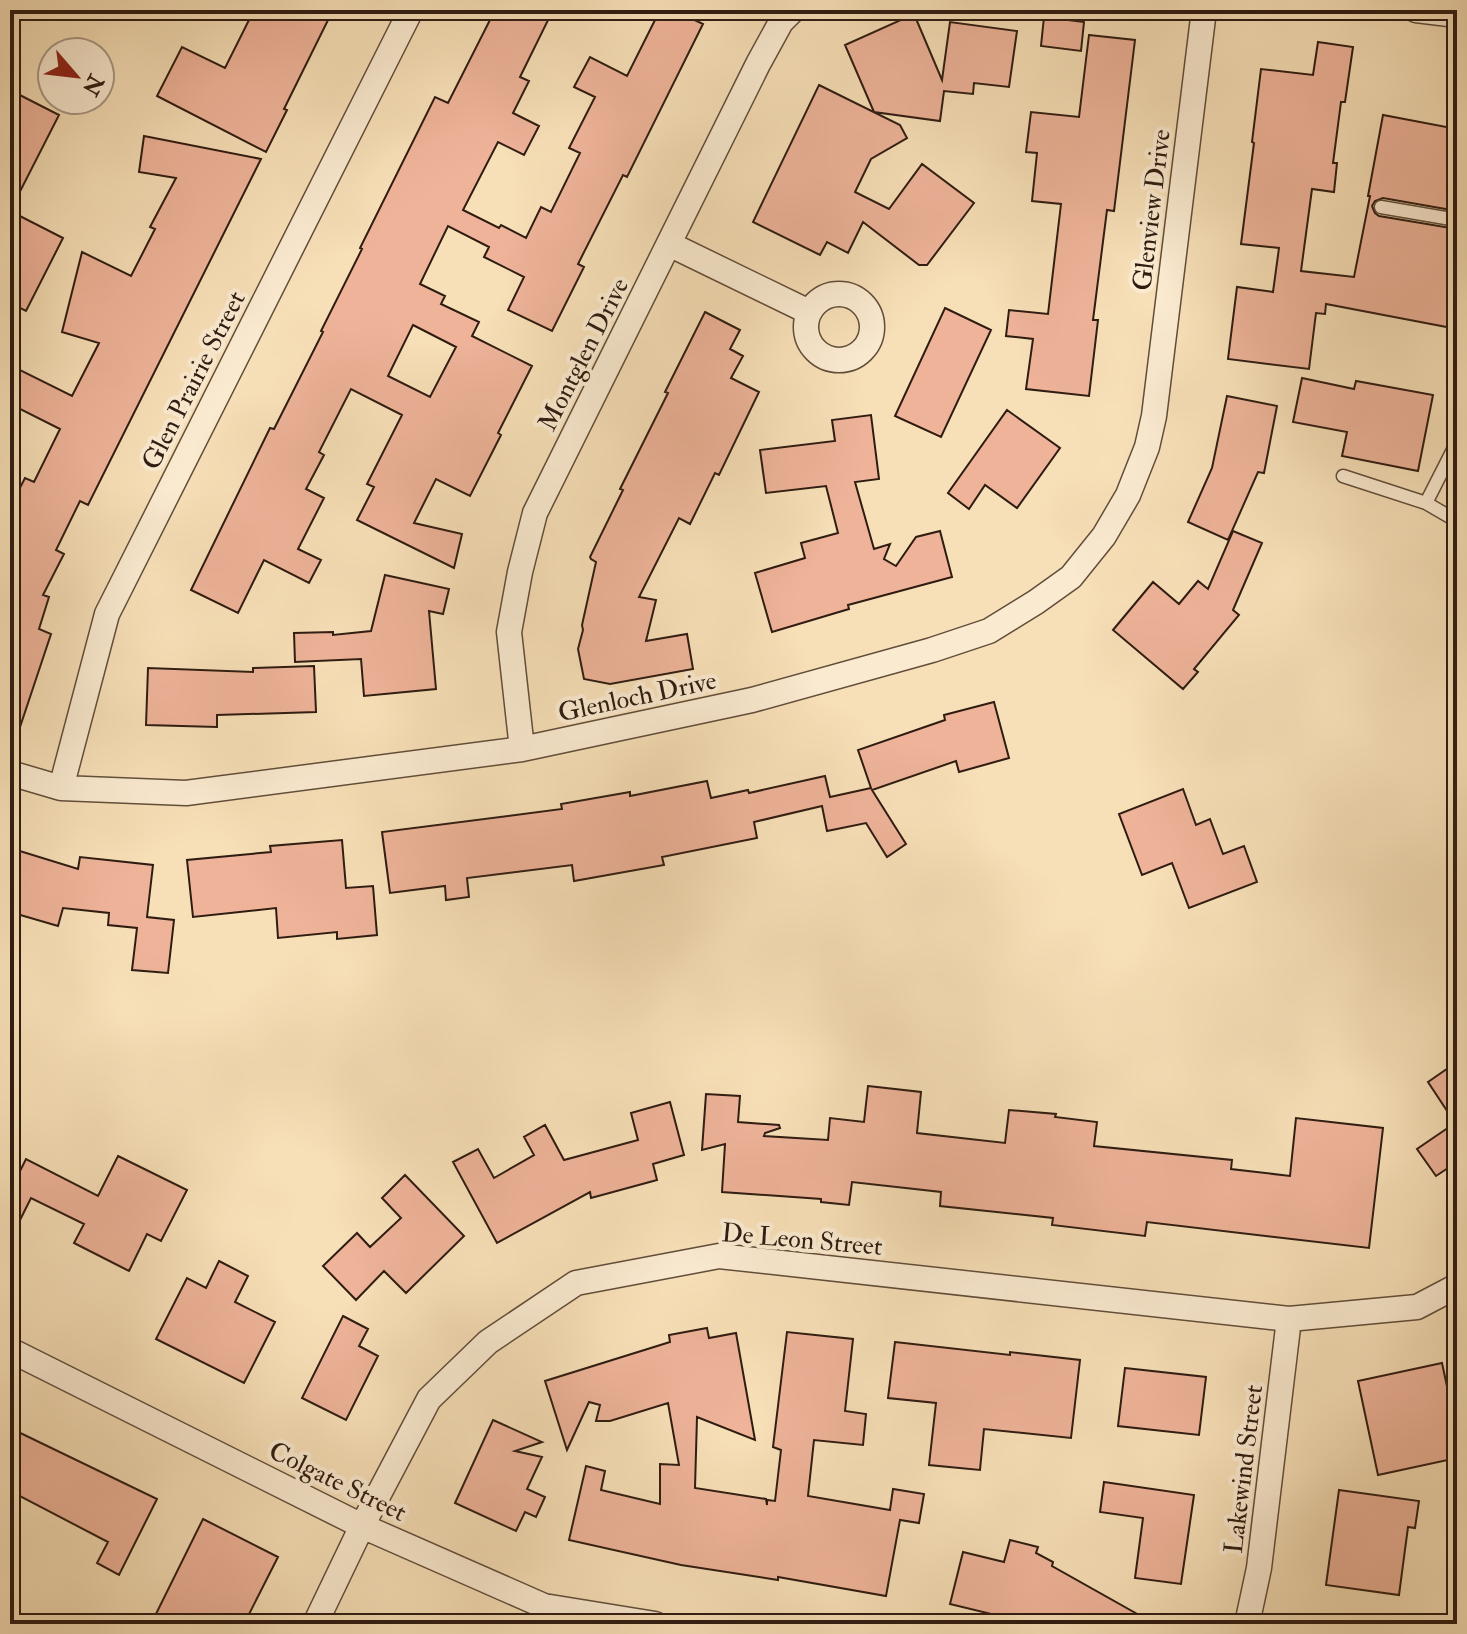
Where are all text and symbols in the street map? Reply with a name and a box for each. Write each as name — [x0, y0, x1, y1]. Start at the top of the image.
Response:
north arrow — [36, 36, 116, 116]
text: N — [76, 69, 110, 100]
street label: Glenview Drive — [1126, 128, 1178, 293]
street label: Montglen Drive — [532, 272, 636, 436]
street label: Glen Prairie Street — [135, 286, 253, 475]
street label: Glenloch Drive — [555, 665, 719, 729]
street label: De Leon Street — [720, 1217, 884, 1263]
street label: Lakewind Street — [1218, 1383, 1270, 1555]
street label: Colgate Street — [264, 1435, 412, 1529]

